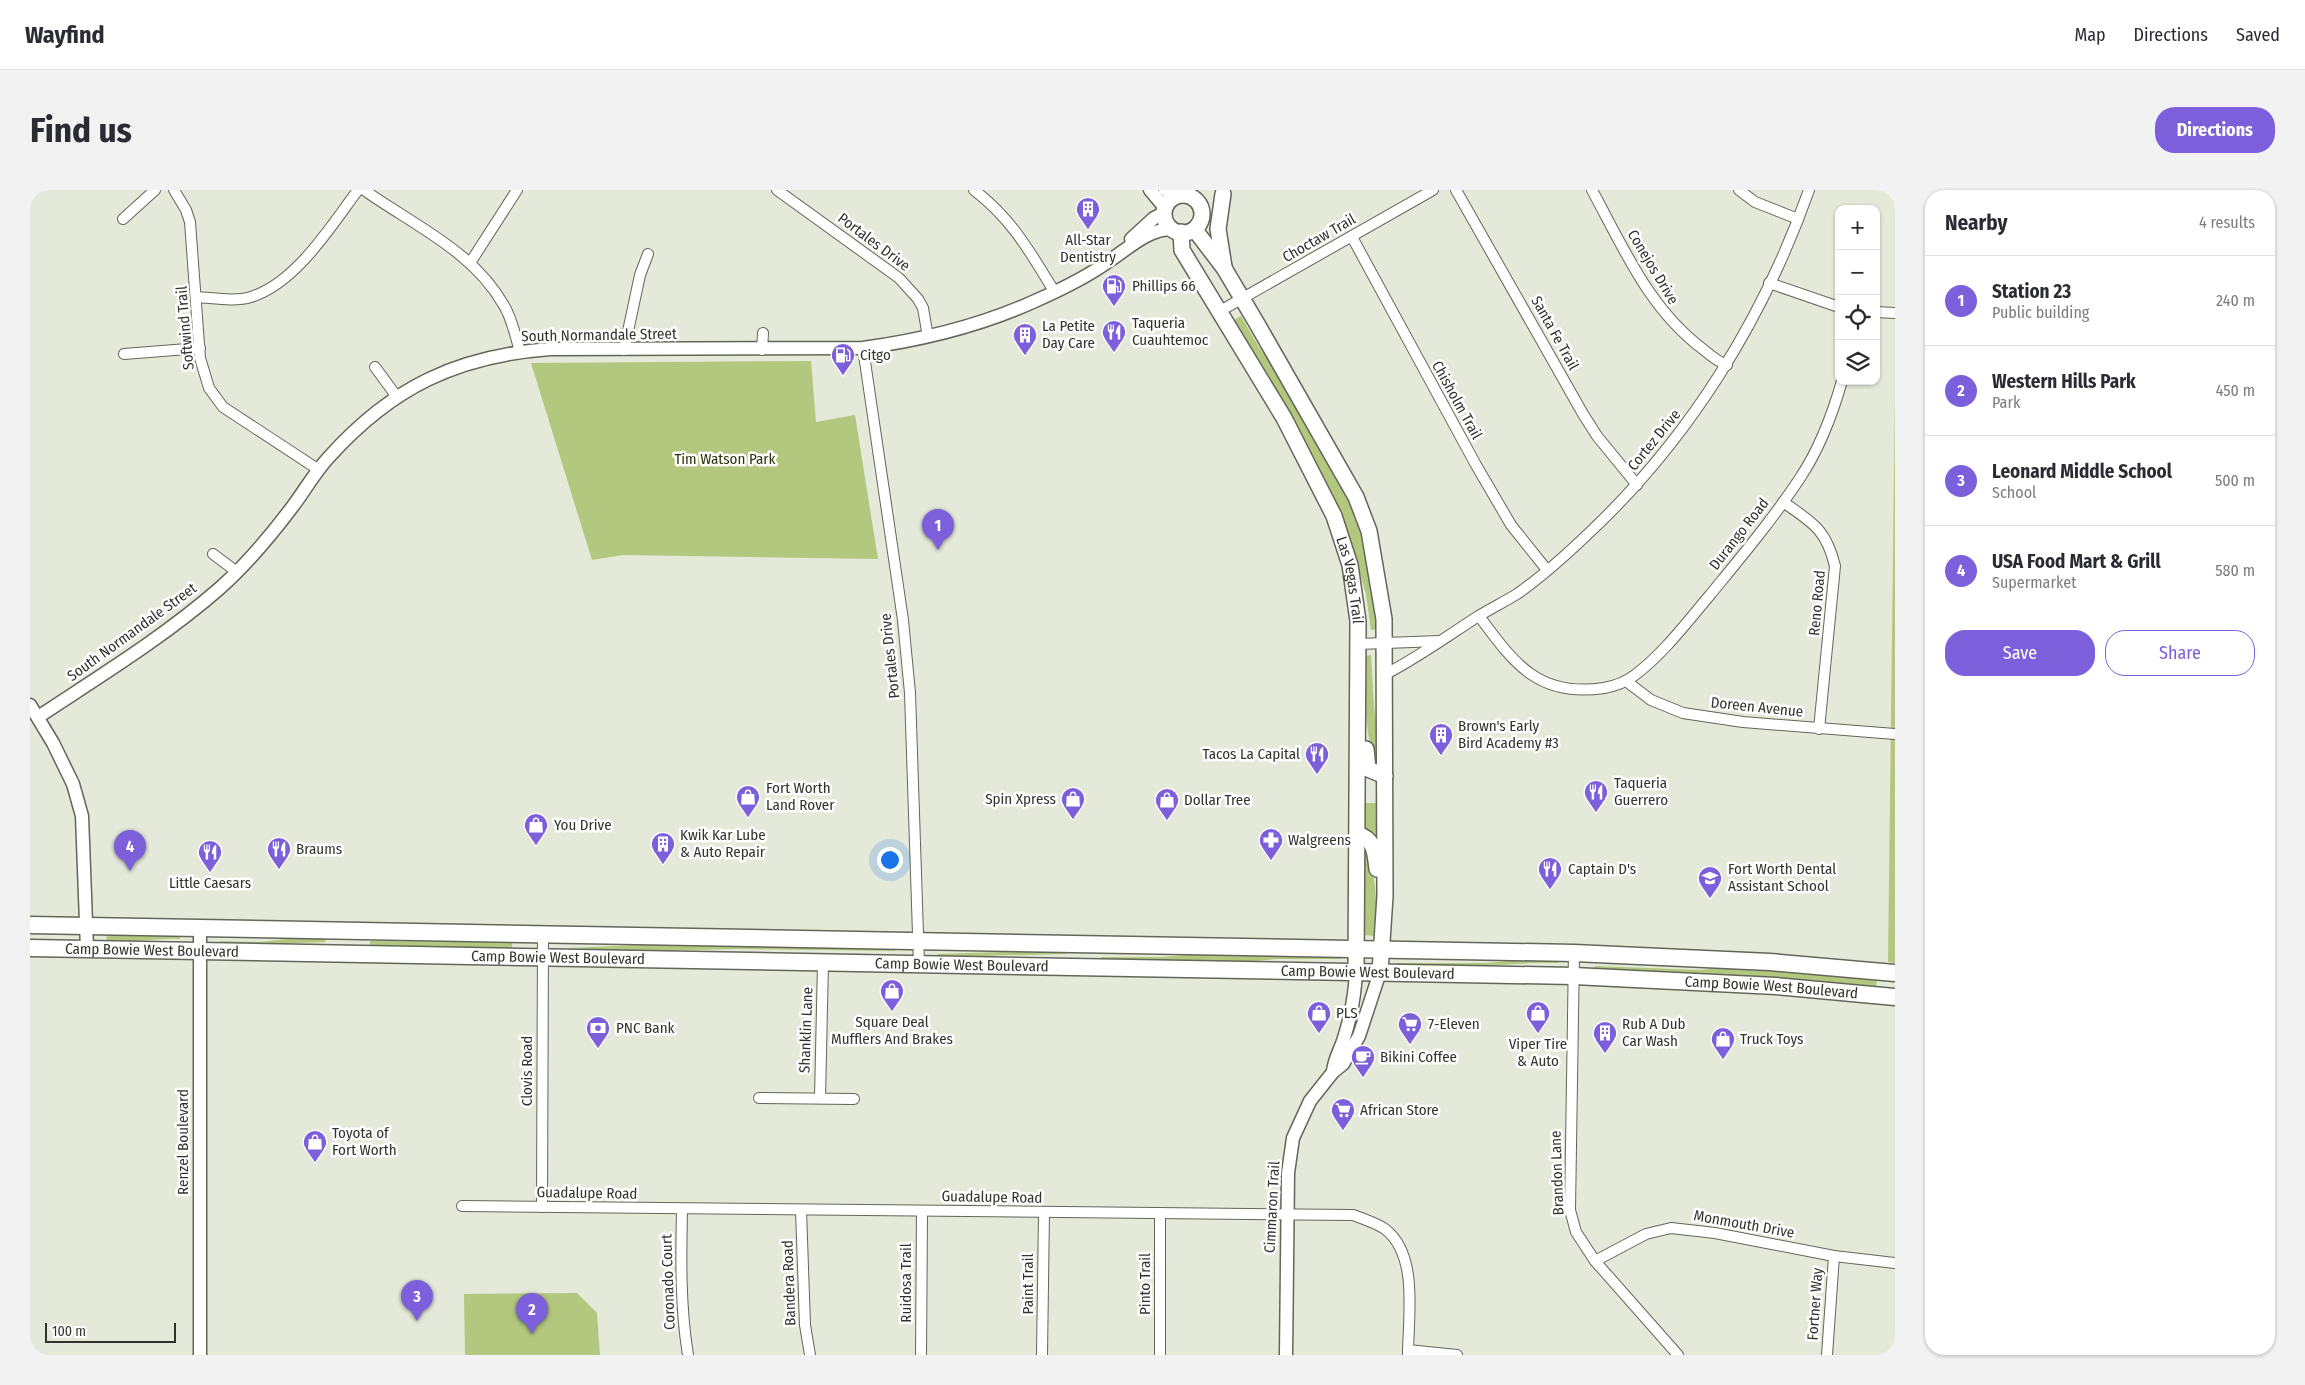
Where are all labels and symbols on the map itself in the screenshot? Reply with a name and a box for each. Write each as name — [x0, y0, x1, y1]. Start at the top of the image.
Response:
building icon: All-Star Dentistry — [1075, 196, 1101, 230]
street label: Portales Drive — [834, 209, 914, 275]
street label: Choctaw Trail — [1279, 210, 1359, 266]
street label: Conejos Drive — [1624, 226, 1682, 308]
place label: All-Star Dentistry — [1060, 231, 1116, 266]
fuel station icon: Phillips 66 — [1101, 273, 1127, 307]
place label: Phillips 66 — [1132, 277, 1196, 295]
street label: Softwind Trail — [172, 285, 198, 371]
street label: Santa Fe Trail — [1527, 293, 1583, 373]
place label: Taqueria Cuauhtemoc — [1132, 314, 1209, 349]
place label: La Petite Day Care — [1042, 317, 1095, 352]
restaurant icon: Taqueria Cuauhtemoc — [1101, 319, 1127, 353]
building icon: La Petite Day Care — [1012, 322, 1038, 356]
street label: South Normandale Street — [521, 325, 677, 345]
fuel station icon: Citgo — [830, 342, 856, 376]
place label: Citgo — [860, 346, 891, 364]
street label: Chisholm Trail — [1428, 358, 1486, 442]
street label: Cortez Drive — [1624, 406, 1684, 474]
park label: Tim Watson Park — [674, 450, 776, 468]
street label: Durango Road — [1705, 495, 1773, 573]
pin: 1 — [922, 509, 954, 550]
street label: Las Vegas Trail — [1332, 534, 1367, 624]
street label: Reno Road — [1805, 569, 1829, 637]
street label: South Normandale Street — [64, 579, 200, 685]
street label: Portales Drive — [877, 613, 903, 699]
street label: Doreen Avenue — [1710, 693, 1804, 721]
place label: Brown's Early Bird Academy #3 — [1458, 717, 1559, 752]
building icon: Brown's Early Bird Academy #3 — [1428, 722, 1454, 756]
restaurant icon: Tacos La Capital — [1304, 741, 1330, 775]
place label: Tacos La Capital — [1203, 745, 1300, 763]
place label: Taqueria Guerrero — [1614, 774, 1668, 809]
place label: Fort Worth Land Rover — [766, 779, 835, 814]
restaurant icon: Taqueria Guerrero — [1583, 779, 1609, 813]
shop icon: Fort Worth Land Rover — [735, 784, 761, 818]
shop icon: Spin Xpress — [1060, 786, 1086, 820]
shop icon: Dollar Tree — [1154, 787, 1180, 821]
place label: Spin Xpress — [985, 790, 1056, 808]
place label: Dollar Tree — [1184, 791, 1251, 809]
shop icon: You Drive — [523, 812, 549, 846]
place label: You Drive — [554, 816, 612, 834]
place label: Kwik Kar Lube & Auto Repair — [680, 826, 766, 861]
pharmacy icon: Walgreens — [1258, 827, 1284, 861]
pin: 4 — [114, 830, 146, 871]
building icon: Kwik Kar Lube & Auto Repair — [650, 831, 676, 865]
place label: Walgreens — [1288, 831, 1351, 849]
restaurant icon: Braums — [266, 836, 292, 870]
restaurant icon: Little Caesars — [197, 839, 223, 873]
place label: Braums — [296, 840, 342, 858]
your location — [877, 847, 903, 873]
restaurant icon: Captain D's — [1537, 856, 1563, 890]
place label: Captain D's — [1568, 860, 1636, 878]
place label: Fort Worth Dental Assistant School — [1728, 860, 1836, 895]
school or university icon: Fort Worth Dental Assistant School — [1697, 865, 1723, 899]
place label: Little Caesars — [169, 874, 251, 892]
street label: Camp Bowie West Boulevard — [65, 940, 239, 961]
street label: Camp Bowie West Boulevard — [471, 947, 645, 968]
street label: Camp Bowie West Boulevard — [875, 954, 1049, 975]
street label: Camp Bowie West Boulevard — [1281, 962, 1455, 983]
street label: Camp Bowie West Boulevard — [1684, 972, 1859, 1003]
shop icon: Square Deal Mufflers And Brakes — [879, 978, 905, 1012]
street label: Shanklin Lane — [796, 987, 816, 1073]
shop icon: PLS — [1306, 1000, 1332, 1034]
shop icon: Viper Tire & Auto — [1525, 1000, 1551, 1034]
place label: PLS — [1336, 1004, 1358, 1022]
supermarket icon: 7-Eleven — [1397, 1011, 1423, 1045]
place label: Square Deal Mufflers And Brakes — [831, 1013, 953, 1048]
bank icon: PNC Bank — [585, 1015, 611, 1049]
place label: 7-Eleven — [1428, 1015, 1480, 1033]
place label: Rub A Dub Car Wash — [1622, 1015, 1686, 1050]
place label: PNC Bank — [616, 1019, 675, 1037]
building icon: Rub A Dub Car Wash — [1592, 1020, 1618, 1054]
shop icon: Truck Toys — [1710, 1026, 1736, 1060]
place label: Truck Toys — [1740, 1030, 1803, 1048]
place label: Viper Tire & Auto — [1509, 1035, 1567, 1070]
street label: Clovis Road — [518, 1036, 536, 1106]
cafe icon: Bikini Coffee — [1350, 1044, 1376, 1078]
place label: Bikini Coffee — [1380, 1048, 1457, 1066]
street label: Renzel Boulevard — [174, 1089, 192, 1195]
supermarket icon: African Store — [1330, 1097, 1356, 1131]
place label: African Store — [1360, 1101, 1439, 1119]
place label: Toyota of Fort Worth — [332, 1124, 397, 1159]
shop icon: Toyota of Fort Worth — [302, 1129, 328, 1163]
street label: Brandon Lane — [1547, 1130, 1567, 1216]
street label: Cimmaron Trail — [1261, 1160, 1283, 1254]
street label: Guadalupe Road — [536, 1183, 638, 1203]
street label: Guadalupe Road — [941, 1187, 1043, 1207]
street label: Monmouth Drive — [1692, 1206, 1796, 1242]
street label: Coronado Court — [657, 1234, 679, 1330]
street label: Bandera Road — [779, 1240, 799, 1326]
street label: Ruidosa Trail — [897, 1243, 915, 1323]
street label: Pinto Trail — [1136, 1253, 1154, 1315]
street label: Paint Trail — [1019, 1254, 1037, 1314]
street label: Fortner Way — [1803, 1267, 1827, 1341]
pin: 3 — [401, 1280, 433, 1321]
pin: 2 — [516, 1293, 548, 1334]
scale bar — [45, 1320, 176, 1343]

